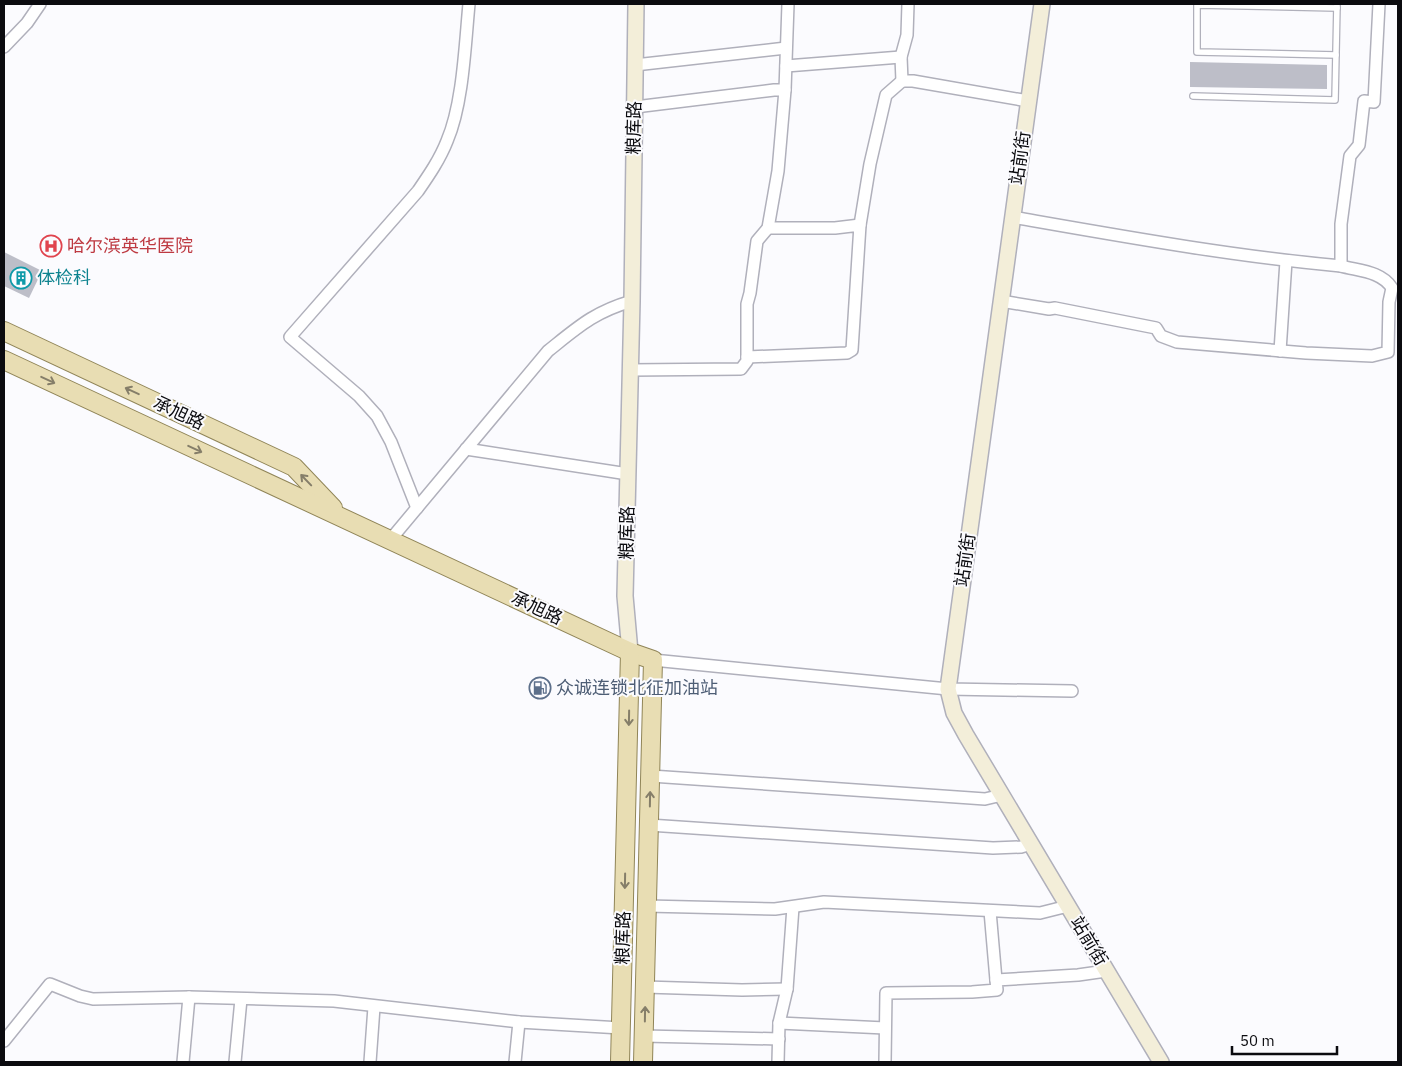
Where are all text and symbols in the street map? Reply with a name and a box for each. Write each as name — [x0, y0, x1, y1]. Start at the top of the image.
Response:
street label: 粮库路 — [622, 101, 645, 155]
street label: 站前街 — [1004, 130, 1035, 186]
hospital icon: 哈尔滨英华医院 — [39, 234, 63, 258]
place label: 哈尔滨英华医院 — [67, 234, 193, 257]
building icon: 体检科 — [9, 266, 33, 290]
place label: 体检科 — [37, 266, 91, 289]
one-way arrow — [40, 376, 55, 385]
one-way arrow — [125, 386, 140, 395]
street label: 承旭路 — [150, 391, 209, 434]
one-way arrow — [187, 444, 202, 454]
one-way arrow — [301, 475, 313, 487]
street label: 粮库路 — [615, 506, 638, 560]
street label: 站前街 — [949, 532, 980, 588]
street label: 承旭路 — [508, 586, 567, 629]
fuel station icon: 众诚连锁北征加油站 — [528, 676, 552, 700]
place label: 众诚连锁北征加油站 — [556, 676, 718, 699]
one-way arrow — [624, 710, 633, 726]
one-way arrow — [645, 791, 655, 807]
one-way arrow — [620, 872, 629, 888]
street label: 粮库路 — [611, 911, 634, 965]
street label: 站前街 — [1066, 912, 1113, 970]
one-way arrow — [640, 1006, 649, 1022]
scale bar — [1232, 1024, 1337, 1056]
text: 50 m — [1240, 1031, 1275, 1050]

